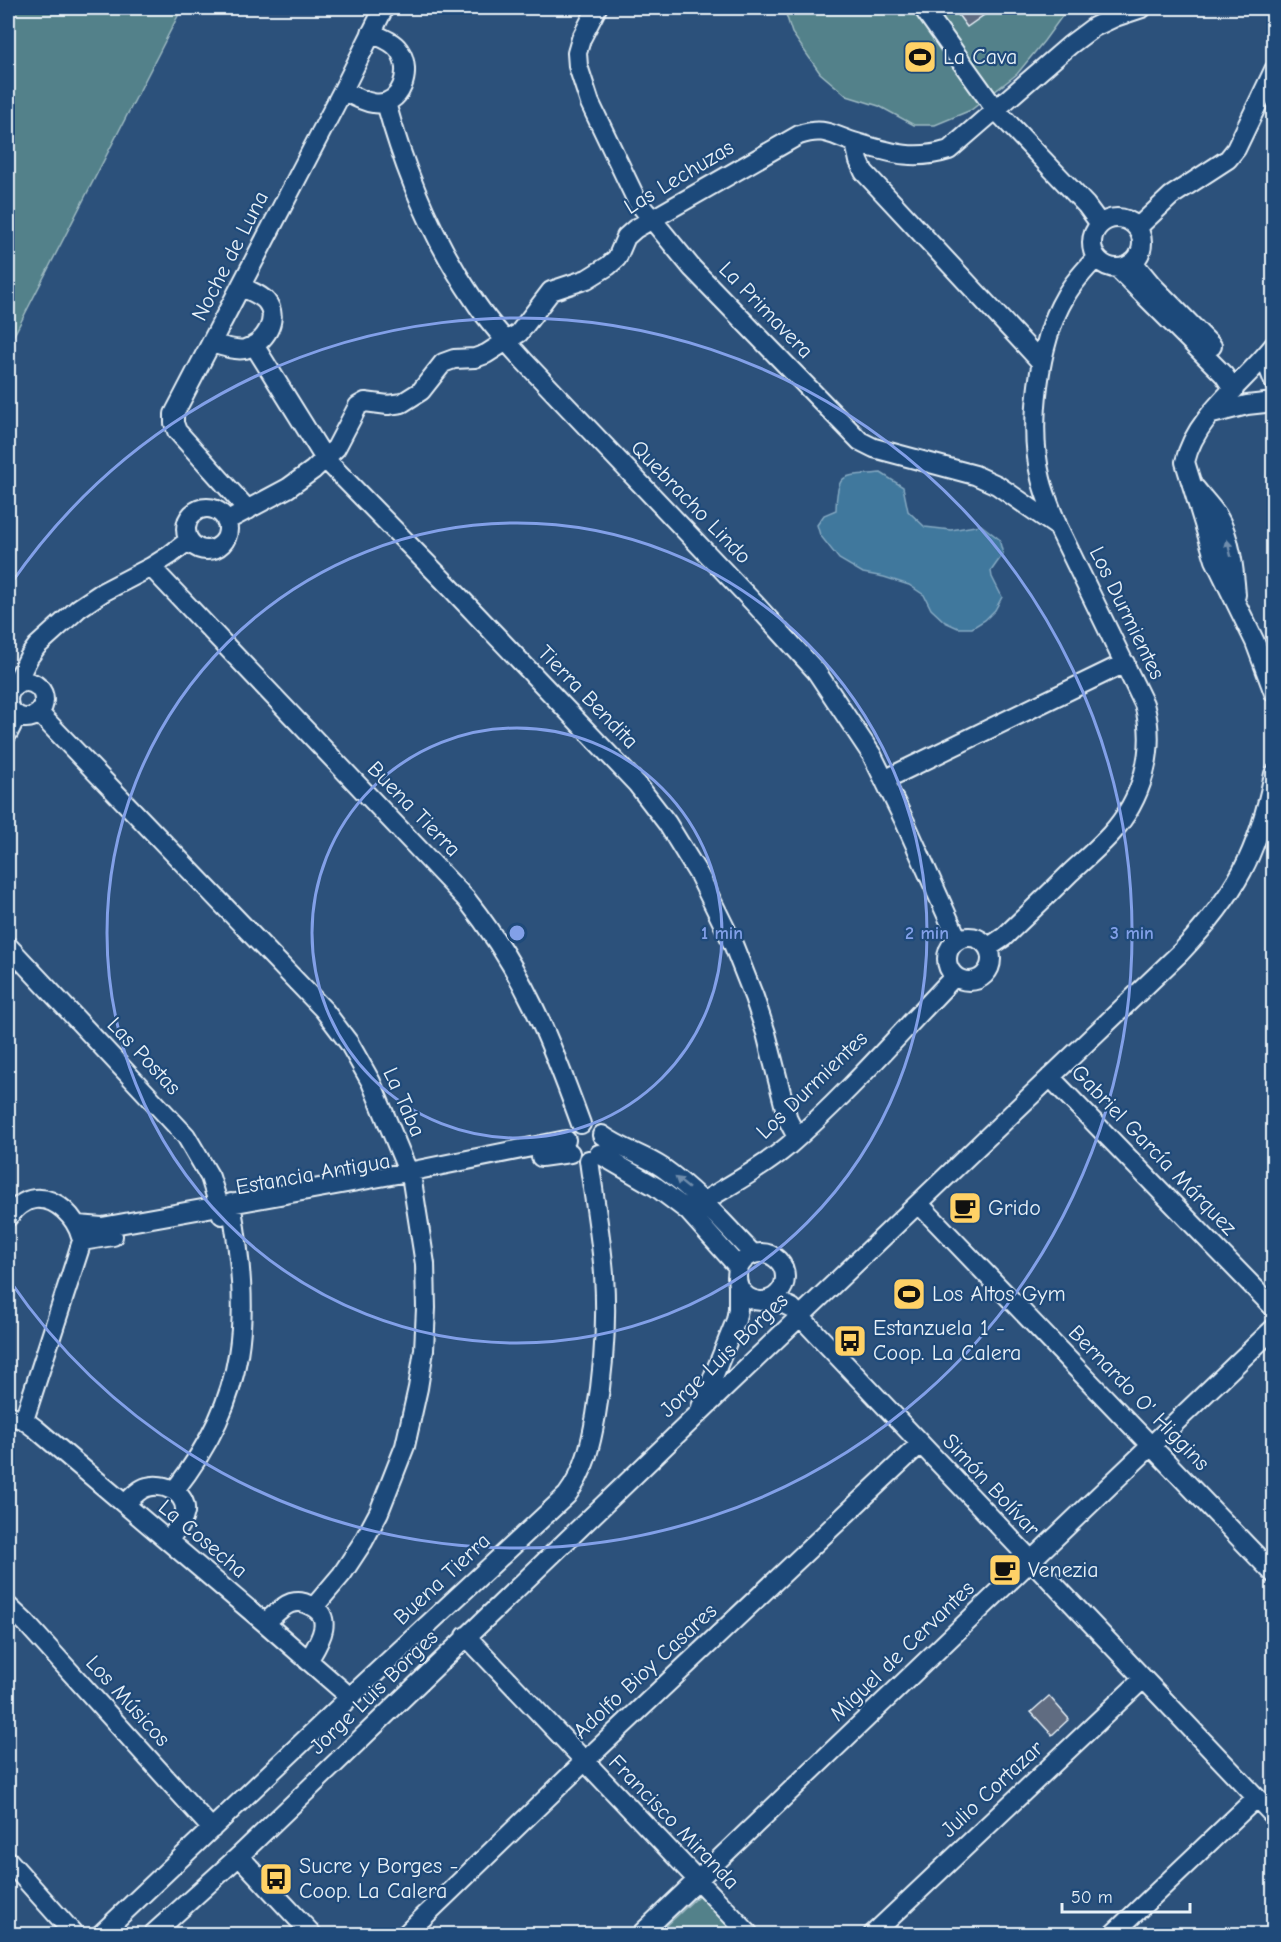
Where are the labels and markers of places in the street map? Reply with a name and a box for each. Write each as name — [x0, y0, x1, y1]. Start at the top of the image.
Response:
sports icon: La Cava — [902, 39, 938, 75]
place label: La Cava — [943, 44, 1017, 70]
centre of rings — [507, 923, 527, 943]
cafe icon: Grido — [947, 1190, 983, 1226]
place label: Grido — [988, 1195, 1041, 1221]
sports icon: Los Altos Gym — [891, 1276, 927, 1312]
place label: Los Altos Gym — [932, 1281, 1066, 1307]
place label: Estanzuela 1 - Coop. La Calera — [873, 1315, 1021, 1366]
bus stop icon: Estanzuela 1 - Coop. La Calera — [832, 1323, 868, 1359]
cafe icon: Venezia — [987, 1552, 1023, 1588]
place label: Venezia — [1028, 1557, 1099, 1583]
place label: Sucre y Borges - Coop. La Calera — [299, 1853, 458, 1904]
bus stop icon: Sucre y Borges - Coop. La Calera — [258, 1861, 294, 1897]

